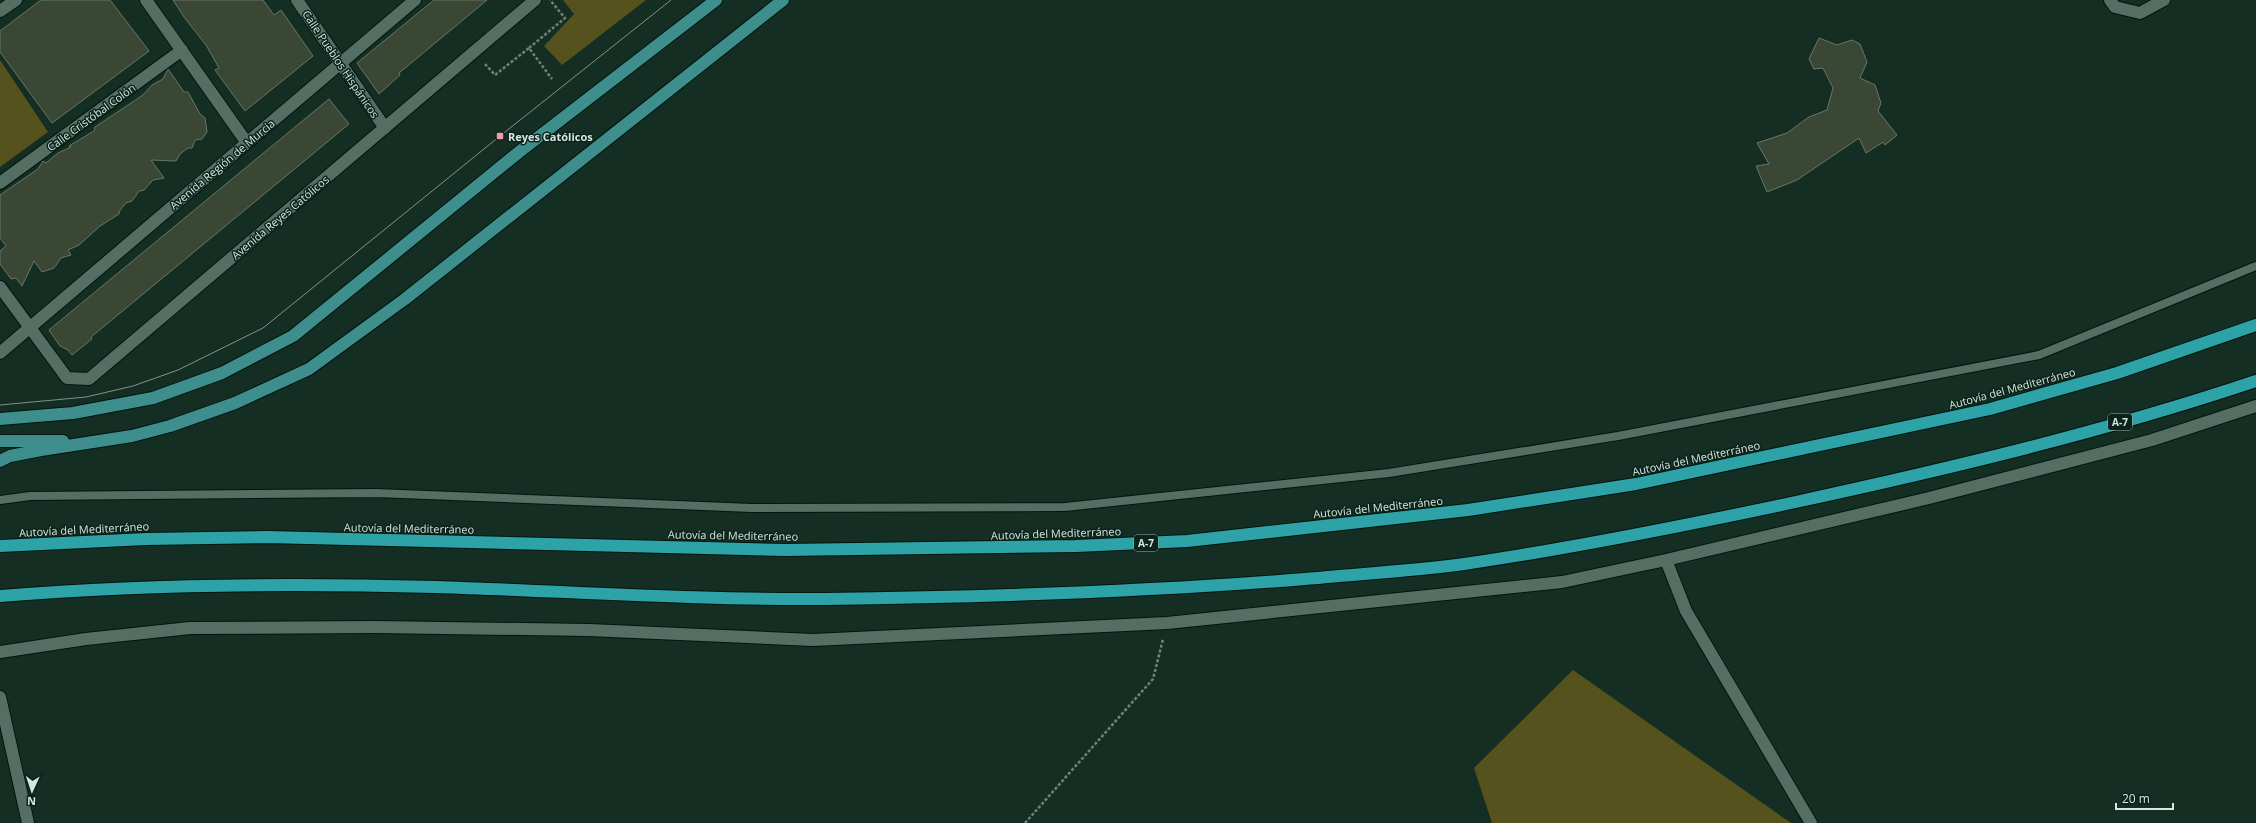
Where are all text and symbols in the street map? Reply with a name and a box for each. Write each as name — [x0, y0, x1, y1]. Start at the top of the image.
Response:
street label: Calle Pueblos Hispánicos — [299, 7, 383, 121]
street label: Calle Cristóbal Colón — [44, 80, 138, 154]
street label: Avenida Región de Murcia — [166, 116, 278, 212]
place label: Reyes Católicos — [508, 129, 593, 144]
marker: Reyes Católicos — [495, 131, 505, 141]
street label: Avenida Reyes Católicos — [228, 172, 332, 262]
street label: Autovía del Mediterráneo — [1947, 364, 2077, 412]
road number: A-7 — [2108, 414, 2132, 430]
street label: Autovía del Mediterráneo — [1631, 437, 1762, 479]
street label: Autovía del Mediterráneo — [1312, 493, 1444, 521]
street label: Autovía del Mediterráneo — [19, 518, 150, 540]
street label: Autovía del Mediterráneo — [344, 519, 475, 537]
street label: Autovía del Mediterráneo — [991, 523, 1122, 543]
street label: Autovía del Mediterráneo — [668, 526, 799, 544]
road number: A-7 — [1134, 535, 1158, 551]
north arrow — [12, 771, 52, 811]
scale bar — [2116, 785, 2173, 811]
text: 20 m — [2122, 790, 2150, 807]
text: N — [27, 794, 36, 809]

